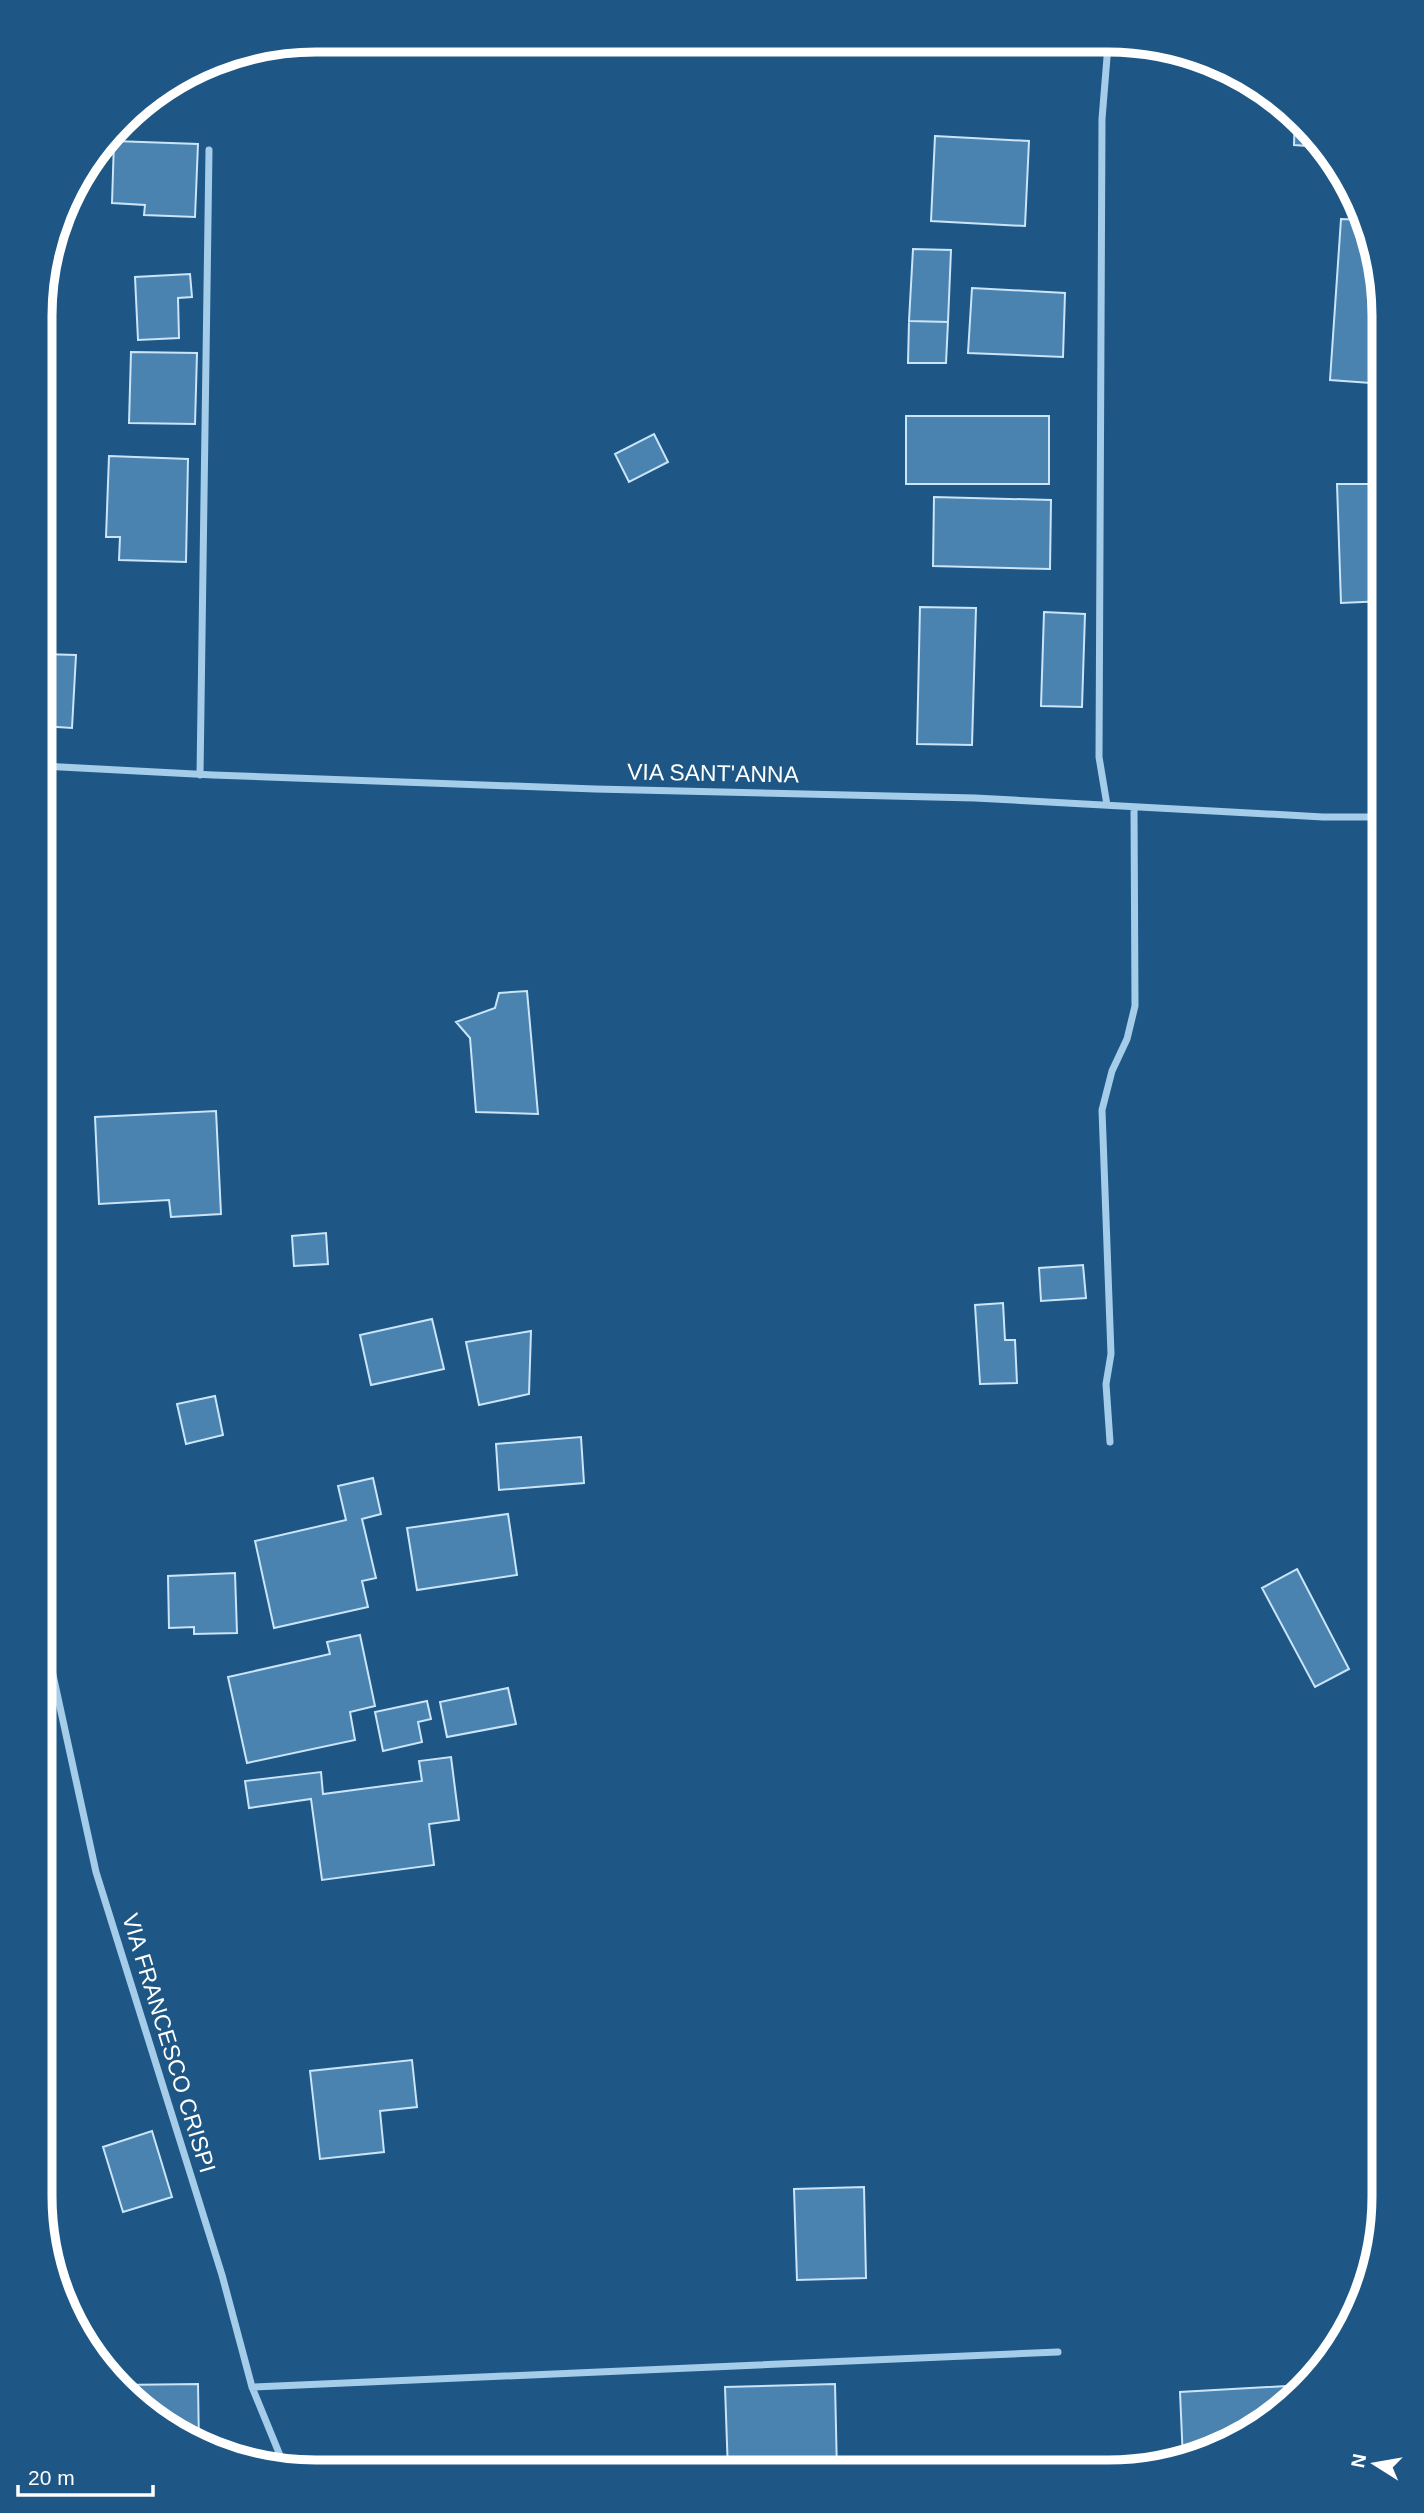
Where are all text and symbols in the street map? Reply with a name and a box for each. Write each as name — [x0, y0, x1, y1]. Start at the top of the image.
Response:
street label: VIA SANT'ANNA — [627, 759, 800, 788]
street label: VIA FRANCESCO CRISPI — [117, 1910, 221, 2176]
north arrow — [1340, 2429, 1410, 2499]
text: N — [1347, 2452, 1370, 2470]
scale bar — [18, 2454, 152, 2498]
text: 20 m — [28, 2466, 75, 2489]

